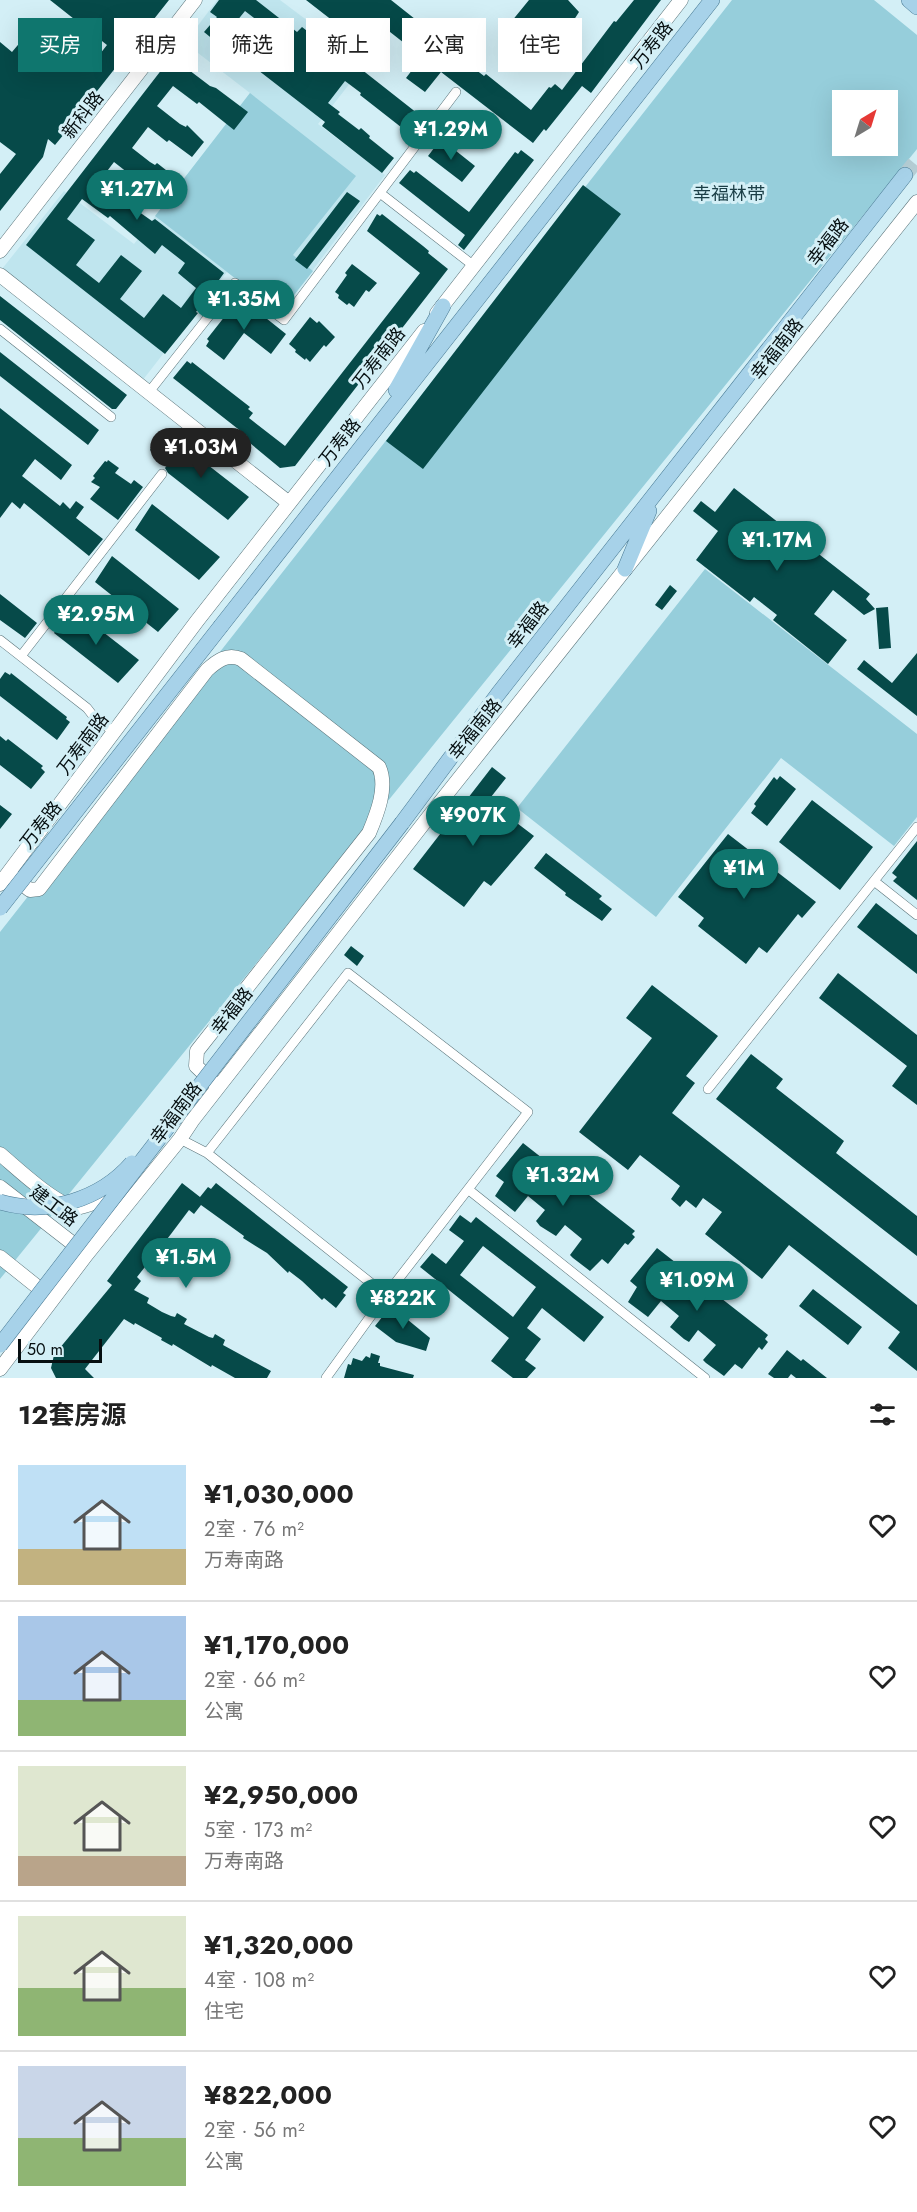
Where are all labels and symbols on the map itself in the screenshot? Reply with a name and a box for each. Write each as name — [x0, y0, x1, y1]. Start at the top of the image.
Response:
street label: 万寿路 — [625, 16, 679, 74]
street label: 新科路 — [56, 86, 110, 144]
north arrow — [832, 90, 898, 156]
pin: ¥1.29M — [402, 110, 500, 161]
pin: ¥1.27M — [88, 170, 186, 221]
park label: 幸福林带 — [693, 181, 765, 207]
street label: 幸福路 — [801, 213, 855, 271]
pin: ¥1.35M — [195, 280, 293, 331]
street label: 幸福南路 — [745, 313, 809, 385]
street label: 万寿南路 — [347, 322, 411, 394]
street label: 万寿路 — [313, 413, 367, 471]
pin: ¥1.03M — [152, 428, 250, 479]
pin: ¥1.17M — [728, 521, 826, 572]
pin: ¥2.95M — [47, 595, 145, 646]
street label: 幸福路 — [501, 596, 555, 654]
street label: 幸福南路 — [442, 693, 508, 765]
street label: 万寿南路 — [51, 707, 115, 781]
street label: 万寿路 — [14, 796, 68, 854]
pin: ¥907K — [431, 796, 515, 847]
pin: ¥1M — [715, 849, 773, 900]
street label: 幸福路 — [205, 982, 259, 1040]
street label: 幸福南路 — [144, 1076, 208, 1150]
pin: ¥1.32M — [514, 1156, 612, 1207]
street label: 建工路 — [25, 1179, 83, 1233]
pin: ¥1.5M — [144, 1238, 228, 1289]
pin: ¥1.09M — [648, 1261, 746, 1312]
pin: ¥822K — [361, 1279, 445, 1330]
scale bar — [18, 1336, 102, 1364]

